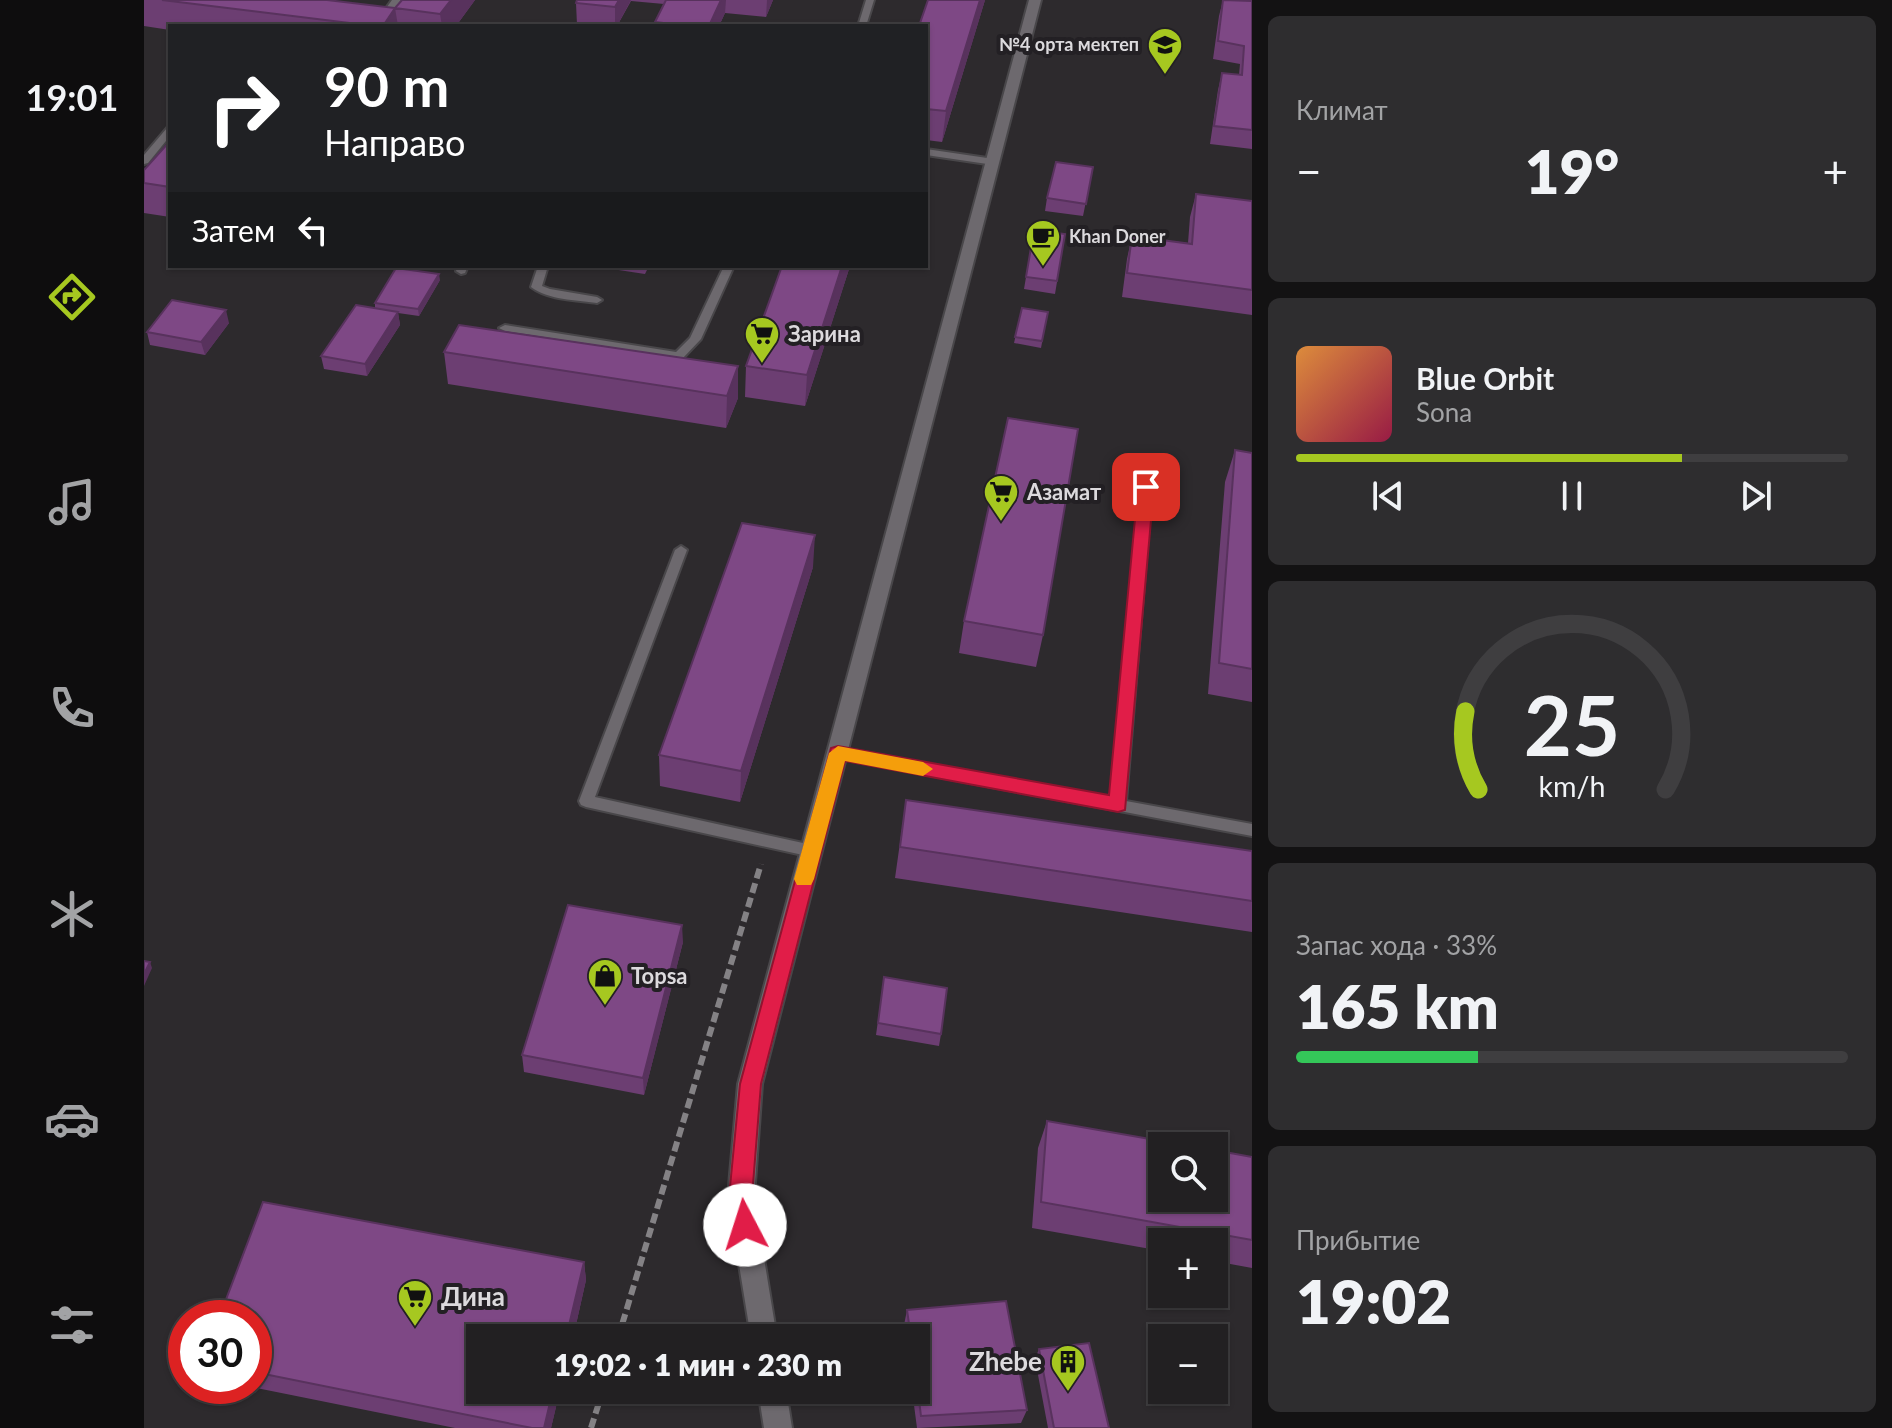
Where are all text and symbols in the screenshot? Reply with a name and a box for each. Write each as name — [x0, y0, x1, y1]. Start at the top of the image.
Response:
school or university icon: №4 орта мектеп — [1146, 26, 1184, 76]
place label: №4 орта мектеп — [999, 33, 1139, 55]
text: 90 m — [324, 52, 449, 119]
icon: right — [192, 56, 296, 160]
text: 19:01 — [26, 75, 118, 119]
text: Климат — [1296, 94, 1388, 126]
text: Направо — [324, 120, 465, 164]
text: 19° — [1525, 135, 1619, 207]
text: − — [1296, 145, 1322, 197]
text: + — [1822, 145, 1848, 197]
icon: left — [291, 208, 335, 252]
text: Затем — [192, 212, 275, 248]
cafe icon: Khan Doner — [1024, 218, 1062, 268]
place label: Khan Doner — [1069, 225, 1166, 247]
icon: directions — [44, 269, 100, 325]
supermarket icon: Зарина — [743, 315, 781, 365]
place label: Зарина — [788, 320, 861, 347]
text: Blue Orbit — [1416, 360, 1554, 396]
text: Sona — [1416, 396, 1472, 428]
pin — [1112, 453, 1180, 521]
icon: arrive — [1124, 465, 1168, 509]
supermarket icon: Азамат — [982, 473, 1020, 523]
icon: music — [44, 474, 100, 530]
icon: previous — [1366, 474, 1410, 518]
icon: pause — [1550, 474, 1594, 518]
icon: next — [1734, 474, 1778, 518]
place label: Азамат — [1026, 478, 1102, 505]
text: 25 — [1524, 674, 1620, 774]
icon: phone — [44, 680, 100, 736]
text: km/h — [1539, 769, 1605, 803]
icon: climate — [44, 886, 100, 942]
text: Запас хода · 33% — [1296, 929, 1497, 961]
shop icon: Topsa — [586, 957, 624, 1007]
place label: Topsa — [631, 962, 688, 989]
text: 165 km — [1296, 970, 1499, 1042]
icon: car — [44, 1091, 100, 1147]
map controls — [1148, 1132, 1228, 1404]
button: search — [1148, 1132, 1228, 1212]
position arrow — [703, 1183, 787, 1267]
text: Прибытие — [1296, 1224, 1420, 1256]
button: + — [1148, 1228, 1228, 1308]
text: 19:02 — [1296, 1265, 1451, 1337]
supermarket icon: Дина — [396, 1278, 434, 1328]
place label: Дина — [441, 1280, 505, 1312]
icon: filters — [44, 1297, 100, 1353]
speed limit sign: 30 — [168, 1300, 272, 1404]
button: − — [1148, 1324, 1228, 1404]
building icon: Zhebe — [1049, 1343, 1087, 1393]
place label: Zhebe — [969, 1345, 1042, 1377]
text: 19:02 · 1 мин · 230 m — [554, 1346, 842, 1382]

